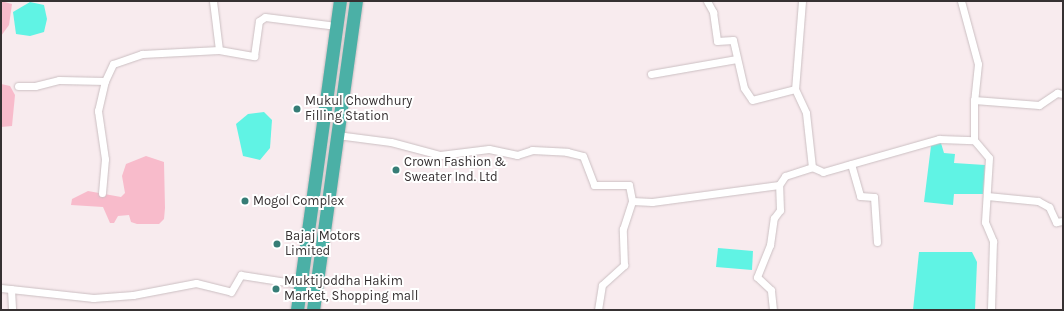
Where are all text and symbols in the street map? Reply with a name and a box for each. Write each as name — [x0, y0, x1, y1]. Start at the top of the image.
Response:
place label: Mukul Chowdhury Filling Station — [305, 94, 412, 125]
marker: Mukul Chowdhury Filling Station — [292, 104, 302, 114]
place label: Crown Fashion & Sweater Ind. Ltd — [404, 155, 506, 186]
marker: Crown Fashion & Sweater Ind. Ltd — [391, 165, 401, 175]
place label: Mogol Complex — [253, 193, 344, 209]
marker: Mogol Complex — [240, 196, 250, 206]
place label: Bajaj Motors Limited — [285, 229, 360, 260]
marker: Bajaj Motors Limited — [272, 239, 282, 249]
place label: Muktijoddha Hakim Market, Shopping mall — [284, 274, 418, 305]
marker: Muktijoddha Hakim Market, Shopping mall — [271, 284, 281, 294]

